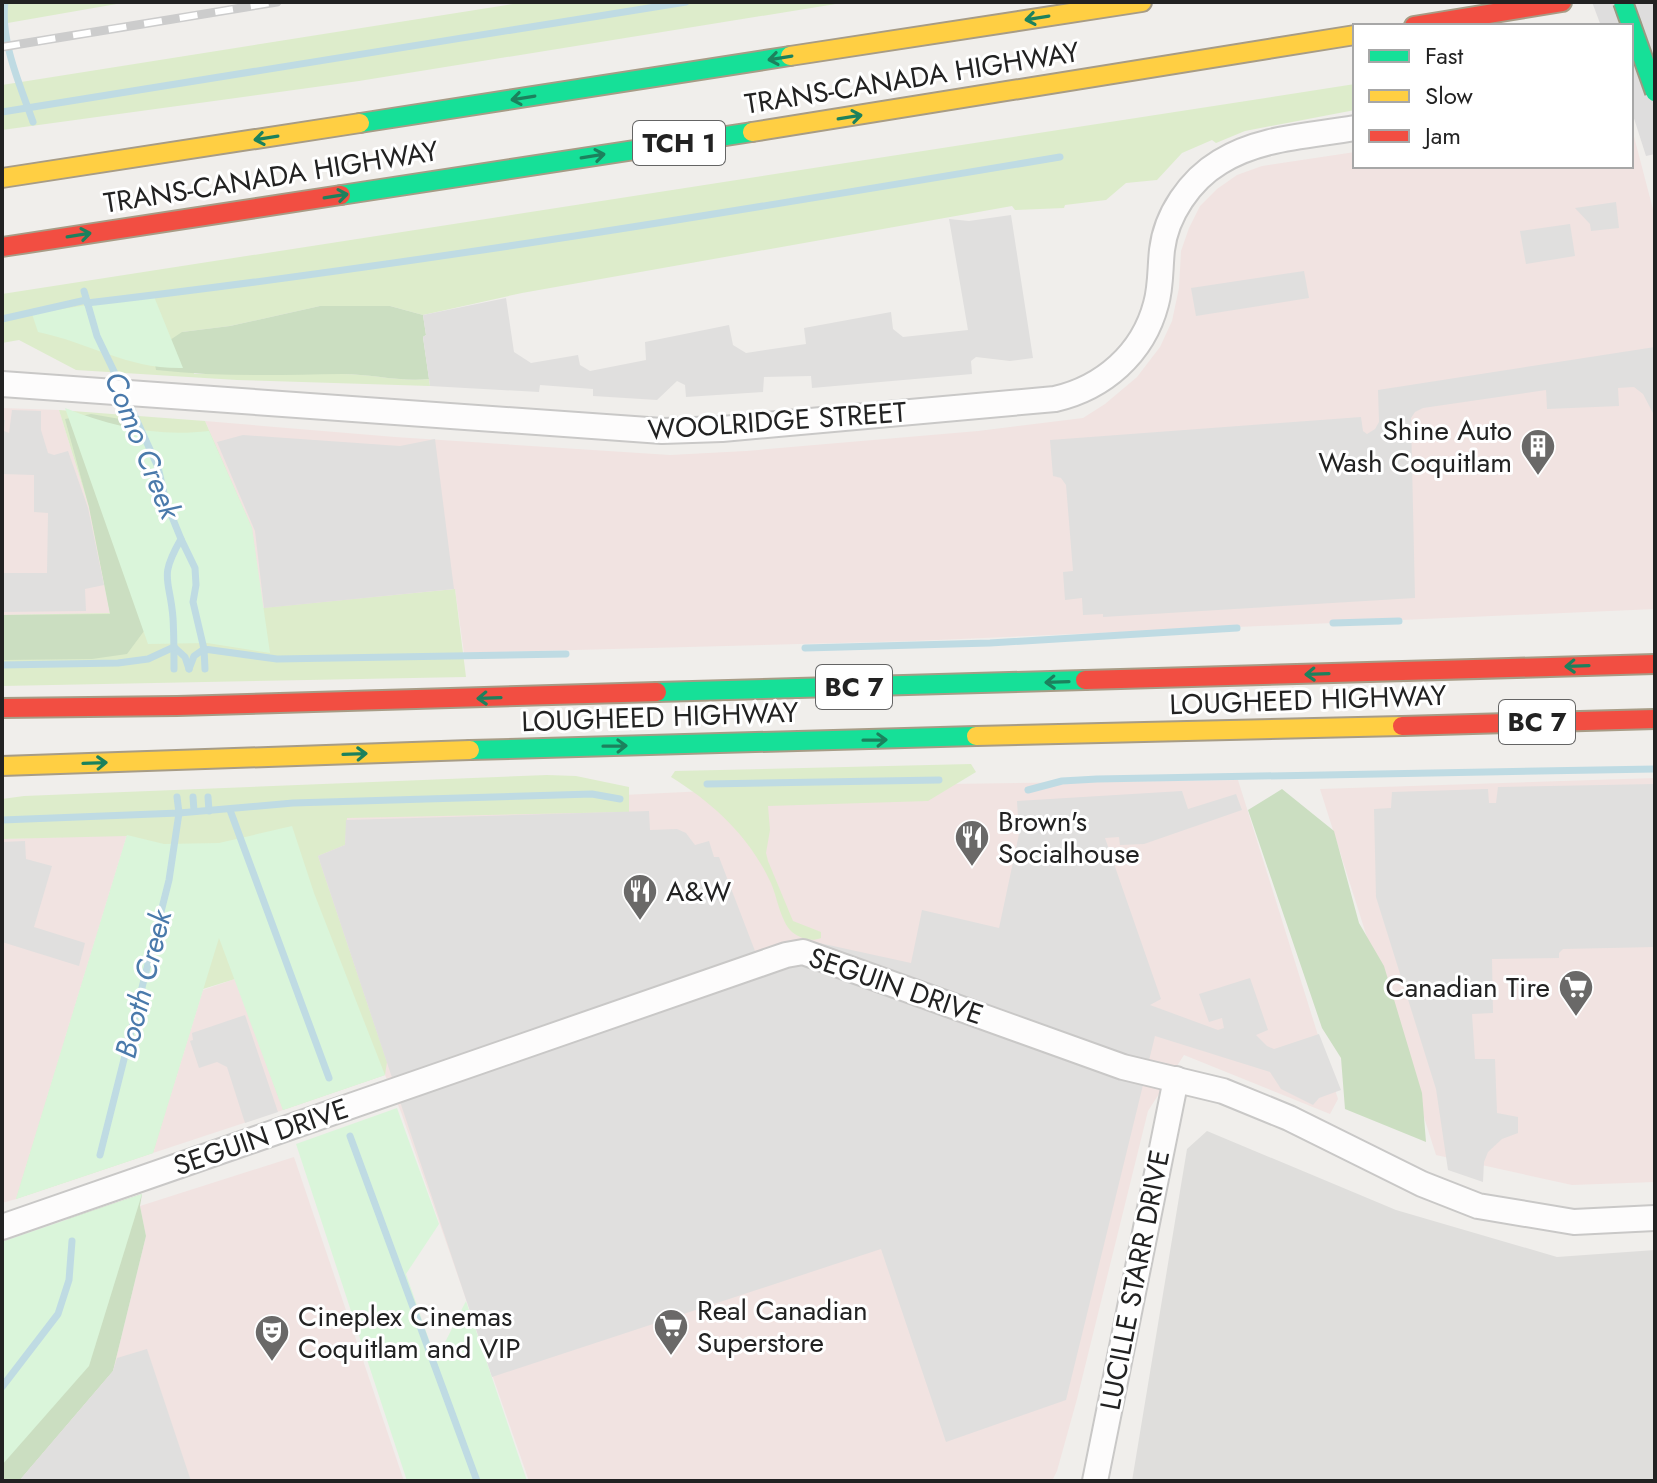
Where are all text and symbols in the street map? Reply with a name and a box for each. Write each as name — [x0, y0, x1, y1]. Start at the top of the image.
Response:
one-way arrow — [1025, 11, 1050, 26]
legend — [1353, 24, 1633, 168]
street label: TRANS-CANADA HIGHWAY — [742, 31, 1083, 125]
text: Fast — [1425, 38, 1463, 73]
one-way arrow — [768, 51, 793, 66]
text: Slow — [1425, 78, 1473, 113]
one-way arrow — [511, 91, 536, 106]
one-way arrow — [837, 109, 862, 124]
text: Jam — [1422, 118, 1461, 153]
road number: TCH 1 — [633, 121, 725, 165]
street label: TRANS-CANADA HIGHWAY — [101, 130, 442, 224]
one-way arrow — [254, 131, 279, 146]
one-way arrow — [580, 148, 605, 163]
one-way arrow — [323, 188, 348, 203]
one-way arrow — [66, 227, 91, 242]
water label: Como Creek — [94, 365, 193, 526]
street label: WOOLRIDGE STREET — [646, 392, 908, 450]
place label: Shine Auto Wash Coquitlam — [1318, 410, 1512, 483]
building icon: Shine Auto Wash Coquitlam — [1519, 427, 1557, 477]
one-way arrow — [1564, 659, 1591, 674]
road number: BC 7 — [816, 665, 892, 709]
one-way arrow — [1304, 667, 1331, 682]
one-way arrow — [1044, 674, 1071, 689]
street label: LOUGHEED HIGHWAY — [1169, 675, 1447, 725]
one-way arrow — [476, 690, 503, 705]
street label: LOUGHEED HIGHWAY — [521, 692, 799, 742]
road number: BC 7 — [1499, 700, 1575, 744]
one-way arrow — [861, 732, 888, 747]
one-way arrow — [601, 738, 628, 754]
one-way arrow — [341, 746, 368, 761]
one-way arrow — [81, 755, 108, 770]
place label: Brown's Socialhouse — [998, 801, 1140, 874]
restaurant icon: Brown's Socialhouse — [953, 818, 991, 868]
place label: A&W — [666, 871, 731, 912]
restaurant icon: A&W — [621, 872, 659, 922]
water label: Booth Creek — [104, 904, 182, 1063]
street label: SEGUIN DRIVE — [803, 937, 989, 1035]
place label: Canadian Tire — [1385, 967, 1550, 1008]
supermarket icon: Canadian Tire — [1557, 968, 1595, 1018]
street label: SEGUIN DRIVE — [168, 1088, 354, 1186]
street label: LUCILLE STARR DRIVE — [1090, 1146, 1180, 1414]
place label: Real Canadian Superstore — [697, 1290, 868, 1363]
place label: Cineplex Cinemas Coquitlam and VIP — [298, 1296, 521, 1369]
supermarket icon: Real Canadian Superstore — [652, 1307, 690, 1357]
theatre icon: Cineplex Cinemas Coquitlam and VIP — [253, 1313, 291, 1363]

